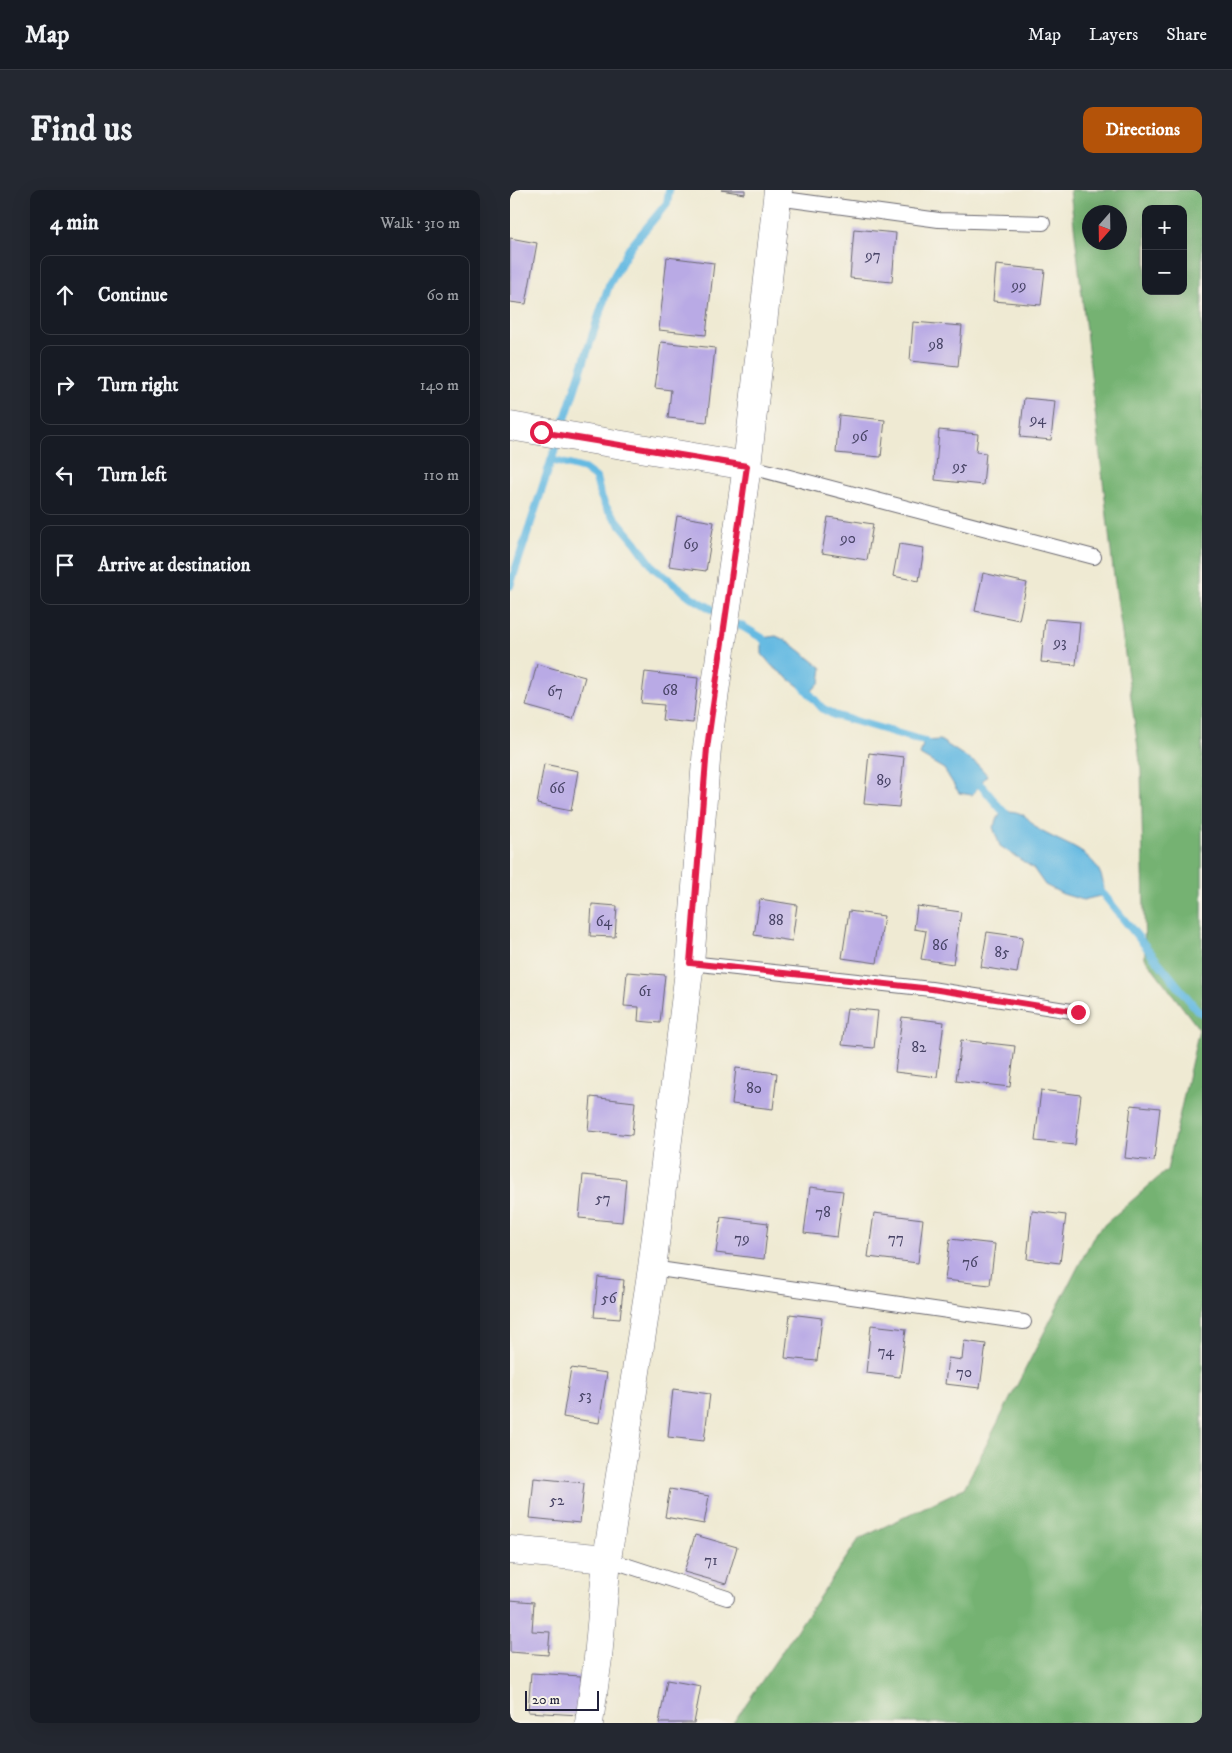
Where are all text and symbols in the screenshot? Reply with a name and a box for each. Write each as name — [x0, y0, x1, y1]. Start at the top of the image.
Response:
text: Map — [25, 20, 69, 50]
text: Map — [1028, 24, 1061, 46]
text: Layers — [1089, 24, 1138, 46]
text: Share — [1166, 24, 1207, 46]
button: Directions — [1083, 107, 1202, 153]
text: Find us — [30, 108, 132, 152]
north arrow — [1082, 205, 1127, 250]
map controls — [1142, 205, 1187, 295]
button: + — [1142, 205, 1187, 250]
text: 4 min — [50, 210, 99, 236]
text: Walk · 310 m — [380, 213, 460, 233]
house number: 97 — [864, 246, 881, 265]
button: − — [1142, 250, 1187, 295]
house number: 99 — [1011, 276, 1026, 295]
icon: ahead — [51, 281, 79, 309]
text: Continue — [98, 284, 168, 307]
text: 60 m — [427, 285, 459, 305]
house number: 98 — [928, 335, 944, 354]
icon: right — [51, 371, 79, 399]
text: Turn right — [98, 374, 178, 397]
text: 140 m — [420, 375, 459, 395]
house number: 94 — [1029, 410, 1046, 429]
route start — [530, 421, 553, 444]
house number: 96 — [851, 427, 869, 446]
house number: 95 — [952, 457, 968, 476]
icon: left — [51, 461, 79, 489]
text: Turn left — [98, 464, 167, 487]
text: 110 m — [423, 465, 459, 485]
house number: 90 — [839, 529, 856, 548]
house number: 69 — [683, 535, 699, 554]
icon: arrive — [51, 551, 79, 579]
text: Arrive at destination — [98, 554, 250, 577]
house number: 93 — [1052, 633, 1067, 652]
house number: 68 — [662, 681, 678, 700]
house number: 67 — [547, 682, 563, 701]
house number: 89 — [877, 771, 892, 790]
house number: 66 — [549, 779, 566, 798]
house number: 88 — [768, 911, 784, 930]
house number: 64 — [596, 912, 613, 931]
house number: 86 — [932, 936, 949, 955]
house number: 85 — [995, 943, 1010, 962]
house number: 61 — [638, 982, 652, 1001]
route end — [1067, 1001, 1090, 1024]
house number: 82 — [912, 1038, 927, 1057]
house number: 80 — [746, 1079, 762, 1098]
house number: 57 — [595, 1189, 611, 1208]
house number: 78 — [815, 1203, 831, 1222]
house number: 79 — [734, 1229, 750, 1248]
house number: 77 — [888, 1229, 904, 1248]
house number: 76 — [962, 1253, 979, 1272]
house number: 56 — [601, 1289, 618, 1308]
house number: 74 — [878, 1342, 895, 1361]
house number: 70 — [956, 1363, 972, 1382]
house number: 53 — [578, 1386, 592, 1405]
house number: 52 — [550, 1491, 565, 1510]
house number: 71 — [704, 1551, 718, 1570]
scale bar — [525, 1688, 599, 1711]
text: 20 m — [532, 1691, 560, 1709]

